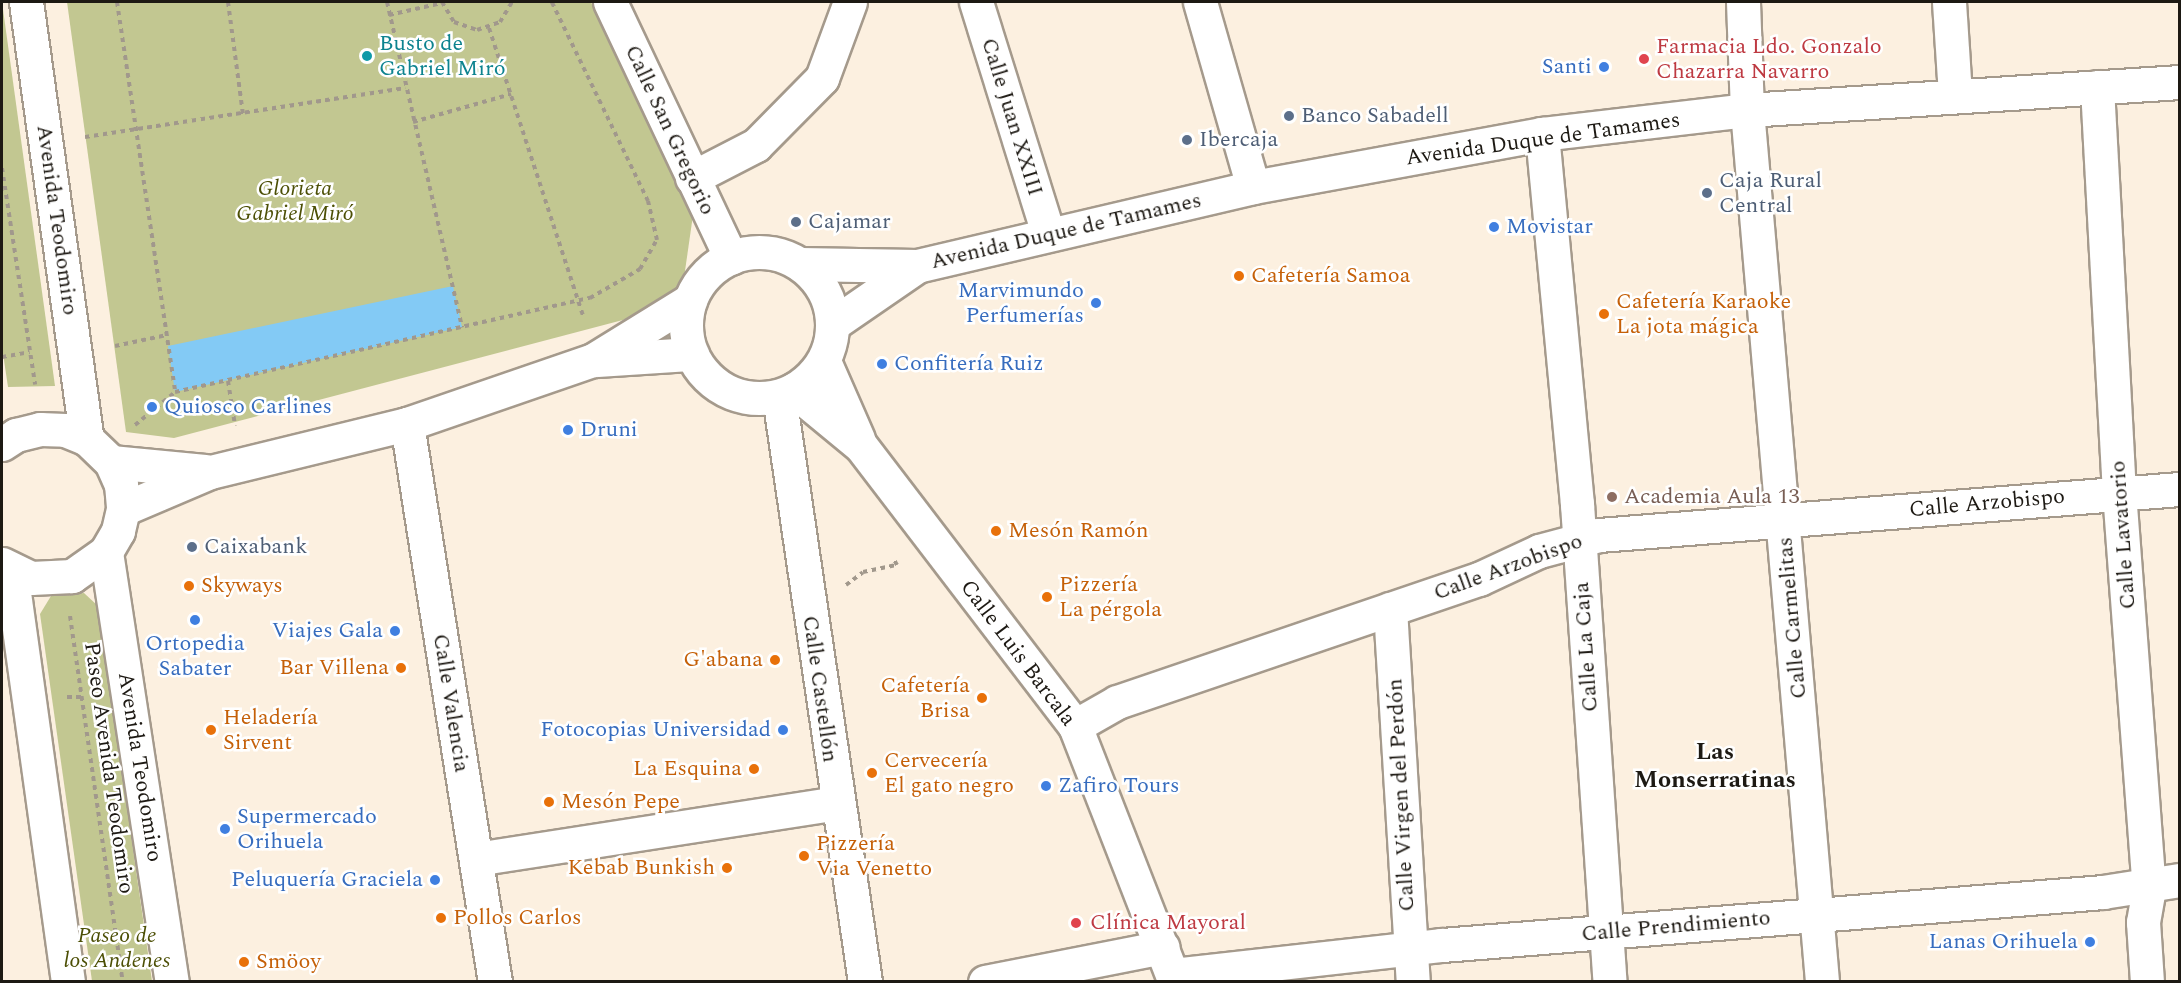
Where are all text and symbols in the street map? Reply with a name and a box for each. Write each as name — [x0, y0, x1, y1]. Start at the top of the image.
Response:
place label: Busto de Gabriel Miró — [379, 30, 506, 82]
place label: Farmacia Ldo. Gonzalo Chazarra Navarro — [1656, 33, 1882, 84]
street label: Calle Juan XXIII — [975, 35, 1049, 199]
street label: Calle San Gregorio — [619, 41, 721, 219]
marker: Busto de Gabriel Miró — [360, 49, 374, 63]
marker: Farmacia Ldo. Gonzalo Chazarra Navarro — [1637, 52, 1651, 66]
place label: Santi — [1542, 54, 1592, 80]
marker: Santi — [1597, 60, 1611, 74]
place label: Banco Sabadell — [1301, 103, 1449, 129]
street label: Avenida Duque de Tamames — [1404, 107, 1682, 171]
marker: Banco Sabadell — [1282, 109, 1296, 123]
street label: Avenida Teodomiro — [31, 123, 83, 317]
place label: Ibercaja — [1199, 127, 1278, 153]
marker: Ibercaja — [1180, 133, 1194, 147]
place label: Caja Rural Central — [1719, 167, 1822, 218]
park label: Glorieta Gabriel Miró — [236, 175, 354, 226]
marker: Caja Rural Central — [1700, 186, 1714, 200]
street label: Avenida Duque de Tamames — [928, 187, 1204, 275]
place label: Cajamar — [808, 209, 891, 235]
place label: Movistar — [1506, 214, 1593, 240]
marker: Cajamar — [789, 215, 803, 229]
marker: Movistar — [1487, 220, 1501, 234]
place label: Cafetería Samoa — [1251, 263, 1411, 289]
marker: Cafetería Samoa — [1232, 269, 1246, 283]
place label: Marvimundo Perfumerías — [958, 277, 1084, 328]
place label: Cafetería Karaoke La jota mágica — [1616, 288, 1791, 340]
marker: Marvimundo Perfumerías — [1089, 296, 1103, 310]
marker: Cafetería Karaoke La jota mágica — [1597, 307, 1611, 321]
place label: Confitería Ruiz — [894, 351, 1044, 377]
marker: Confitería Ruiz — [875, 357, 889, 371]
place label: Quiosco Carlines — [164, 394, 332, 420]
marker: Quiosco Carlines — [145, 400, 159, 414]
place label: Druni — [580, 417, 638, 443]
marker: Druni — [561, 423, 575, 437]
street label: Calle Lavatorio — [2105, 460, 2141, 610]
street label: Calle Arzobispo — [1908, 483, 2066, 523]
place label: Academia Aula 13 — [1624, 484, 1799, 510]
marker: Academia Aula 13 — [1605, 490, 1619, 504]
place label: Mesón Ramón — [1008, 518, 1149, 544]
marker: Mesón Ramón — [989, 524, 1003, 538]
street label: Calle Arzobispo — [1430, 528, 1586, 606]
place label: Caixabank — [204, 534, 307, 560]
street label: Calle Carmelitas — [1772, 536, 1812, 700]
marker: Caixabank — [185, 540, 199, 554]
place label: Pizzería La pérgola — [1059, 571, 1162, 622]
place label: Skyways — [201, 573, 283, 599]
street label: Calle Luis Barcala — [954, 575, 1082, 731]
marker: Skyways — [182, 579, 196, 593]
street label: Calle La Caja — [1568, 581, 1604, 713]
marker: Pizzería La pérgola — [1040, 590, 1054, 604]
marker: Ortopedia Sabater — [188, 613, 202, 627]
street label: Calle Castellón — [797, 614, 843, 764]
place label: Viajes Gala — [272, 618, 383, 644]
marker: Viajes Gala — [388, 624, 402, 638]
place label: Ortopedia Sabater — [145, 630, 245, 682]
street label: Calle Valencia — [427, 632, 475, 774]
street label: Paseo Avenida Teodomiro — [78, 641, 140, 895]
place label: G'abana — [683, 647, 763, 673]
marker: G'abana — [768, 653, 782, 667]
place label: Bar Villena — [279, 655, 389, 681]
marker: Bar Villena — [394, 661, 408, 675]
street label: Avenida Teodomiro — [112, 670, 168, 864]
place label: Cafetería Brisa — [881, 672, 970, 724]
street label: Calle Virgen del Perdón — [1382, 678, 1420, 912]
marker: Cafetería Brisa — [975, 691, 989, 705]
place label: Heladería Sirvent — [223, 704, 318, 756]
place label: Fotocopias Universidad — [540, 717, 771, 743]
marker: Heladería Sirvent — [204, 723, 218, 737]
marker: Fotocopias Universidad — [776, 723, 790, 737]
district label: Las Monserratinas — [1634, 739, 1796, 795]
place label: Cervecería El gato negro — [884, 747, 1014, 798]
place label: La Esquina — [633, 756, 742, 782]
marker: La Esquina — [747, 762, 761, 776]
marker: Cervecería El gato negro — [865, 766, 879, 780]
place label: Zafiro Tours — [1058, 773, 1179, 799]
marker: Zafiro Tours — [1039, 779, 1053, 793]
place label: Mesón Pepe — [561, 789, 680, 815]
marker: Mesón Pepe — [542, 795, 556, 809]
place label: Supermercado Orihuela — [237, 803, 377, 854]
marker: Supermercado Orihuela — [218, 822, 232, 836]
place label: Pizzería Via Venetto — [816, 830, 932, 882]
marker: Pizzería Via Venetto — [797, 849, 811, 863]
place label: Kebab Bunkish — [567, 855, 715, 881]
marker: Kebab Bunkish — [720, 861, 734, 875]
place label: Peluquería Graciela — [231, 867, 423, 893]
marker: Peluquería Graciela — [428, 873, 442, 887]
place label: Pollos Carlos — [453, 905, 582, 931]
street label: Calle Prendimiento — [1580, 905, 1772, 947]
place label: Clínica Mayoral — [1090, 910, 1246, 936]
marker: Pollos Carlos — [434, 911, 448, 925]
marker: Clínica Mayoral — [1067, 914, 1085, 932]
park label: Paseo de los Andenes — [64, 922, 170, 974]
place label: Lanas Orihuela — [1928, 929, 2078, 955]
marker: Lanas Orihuela — [2083, 935, 2097, 949]
place label: Smöoy — [256, 949, 321, 975]
marker: Smöoy — [237, 955, 251, 969]

